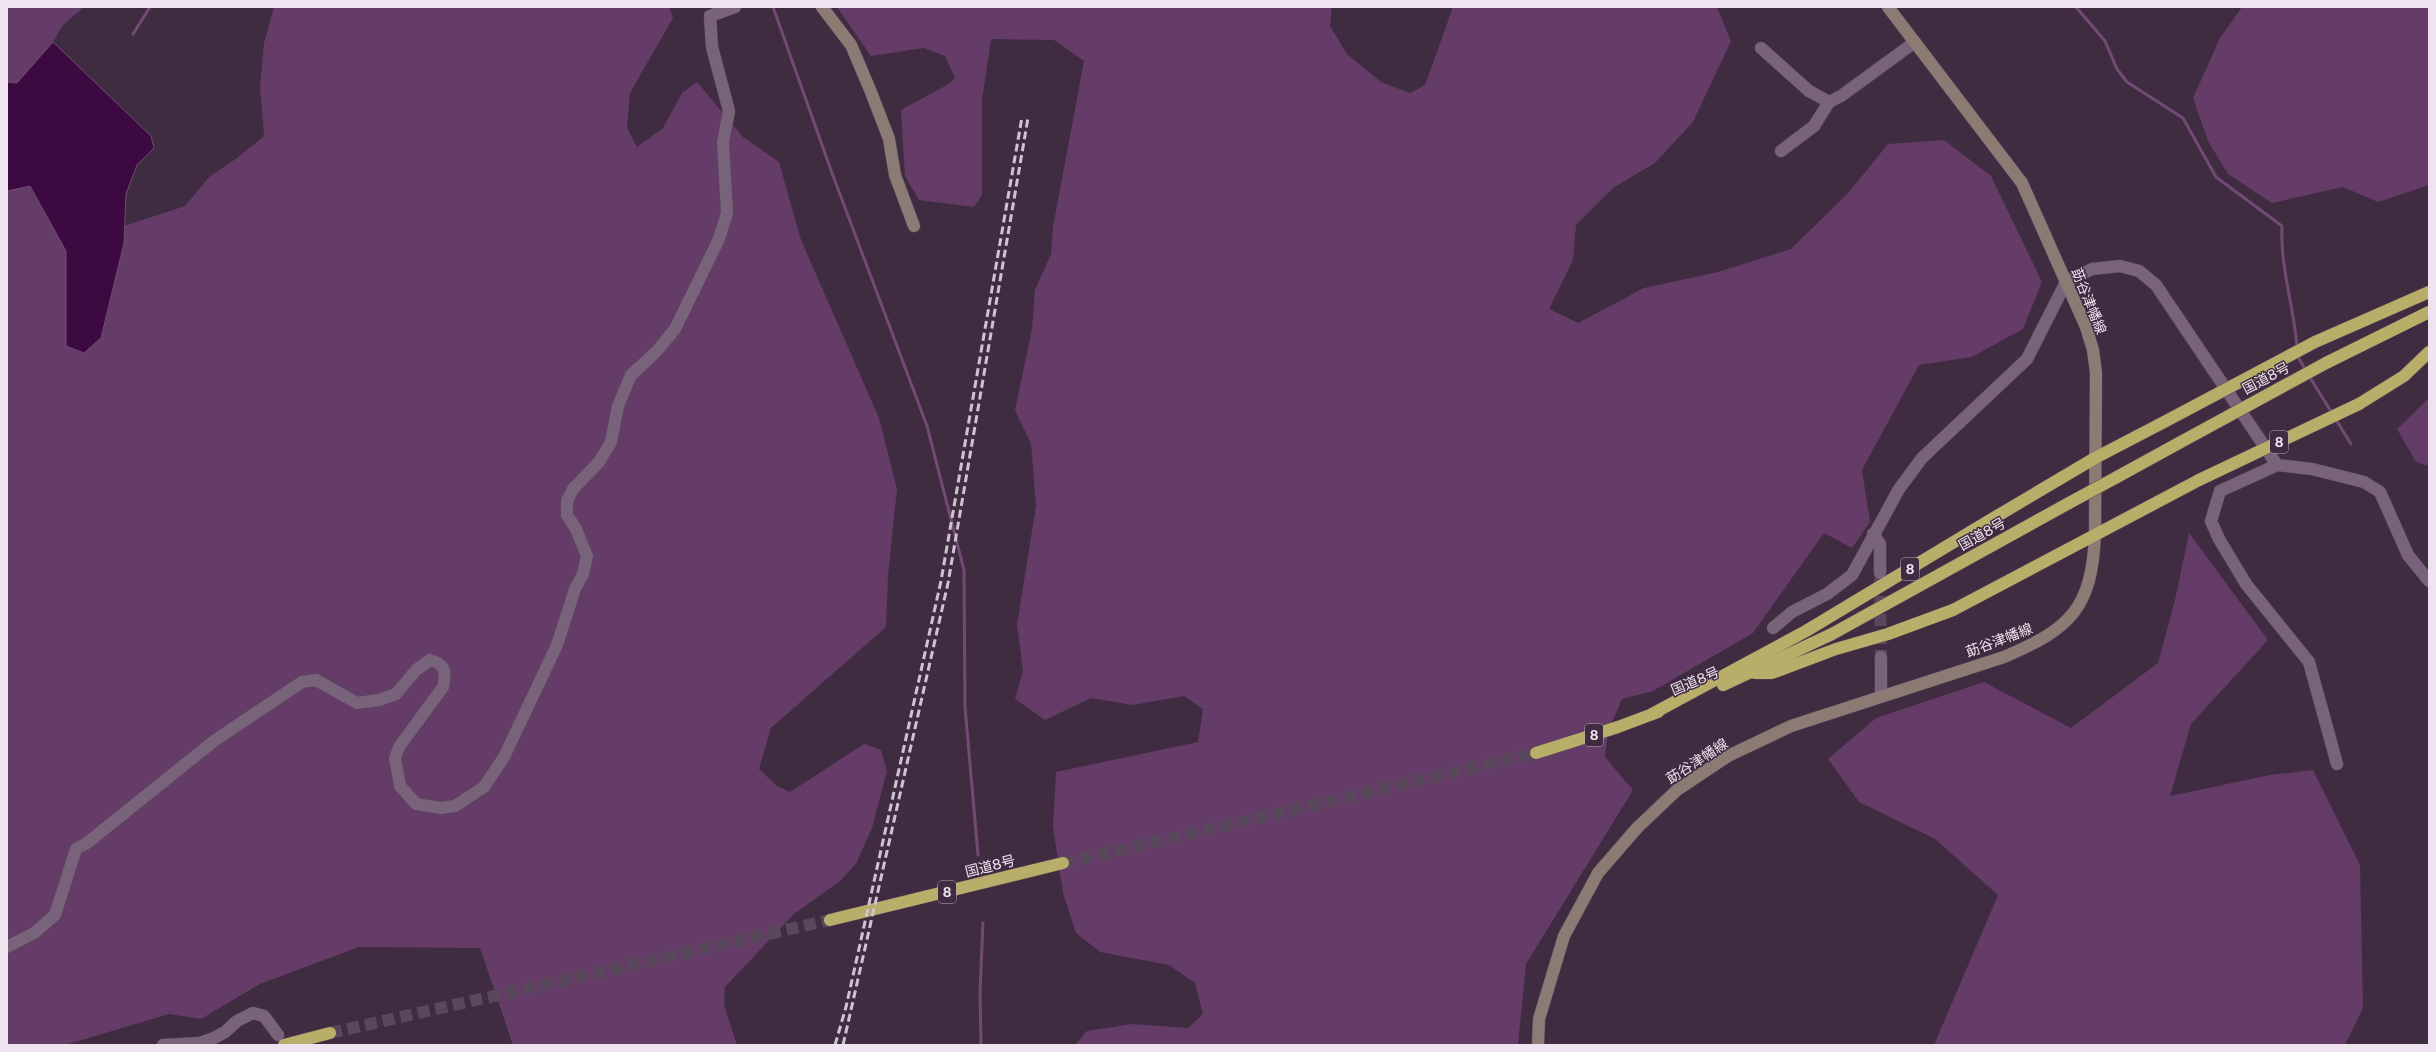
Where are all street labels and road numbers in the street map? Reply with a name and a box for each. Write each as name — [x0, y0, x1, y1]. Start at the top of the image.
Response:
street label: 莇谷津幡線 — [2068, 266, 2110, 336]
street label: 国道8号 — [2240, 359, 2292, 397]
road number: 8 — [2270, 431, 2288, 453]
street label: 国道8号 — [1956, 515, 2008, 553]
road number: 8 — [1901, 558, 1919, 580]
street label: 莇谷津幡線 — [1963, 620, 2035, 660]
street label: 国道8号 — [1668, 664, 1722, 698]
road number: 8 — [1585, 724, 1603, 746]
street label: 莇谷津幡線 — [1663, 735, 1731, 787]
street label: 国道8号 — [963, 852, 1017, 880]
road number: 8 — [938, 881, 956, 903]

